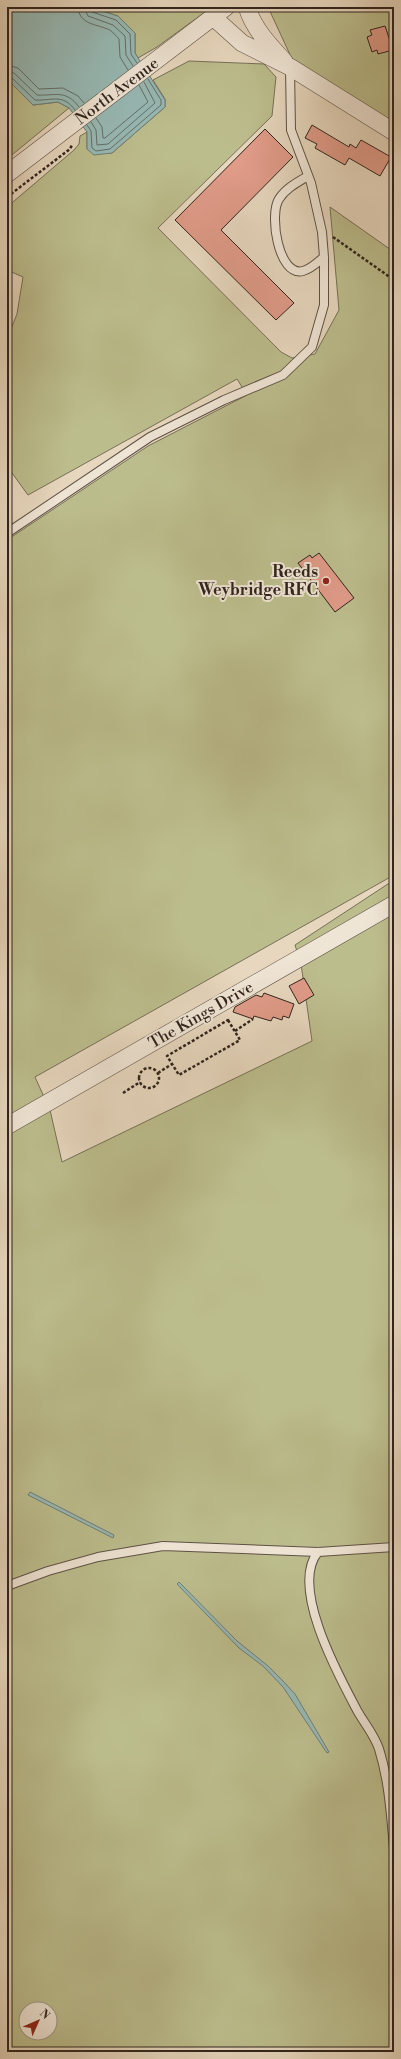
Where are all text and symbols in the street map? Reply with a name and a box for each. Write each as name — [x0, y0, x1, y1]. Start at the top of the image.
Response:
street label: North Avenue — [71, 53, 163, 129]
place label: Reeds Weybridge RFC — [197, 562, 318, 600]
marker: Reeds Weybridge RFC — [321, 576, 331, 586]
street label: The Kings Drive — [145, 977, 257, 1053]
north arrow — [18, 2001, 58, 2041]
text: N — [36, 2007, 53, 2023]

